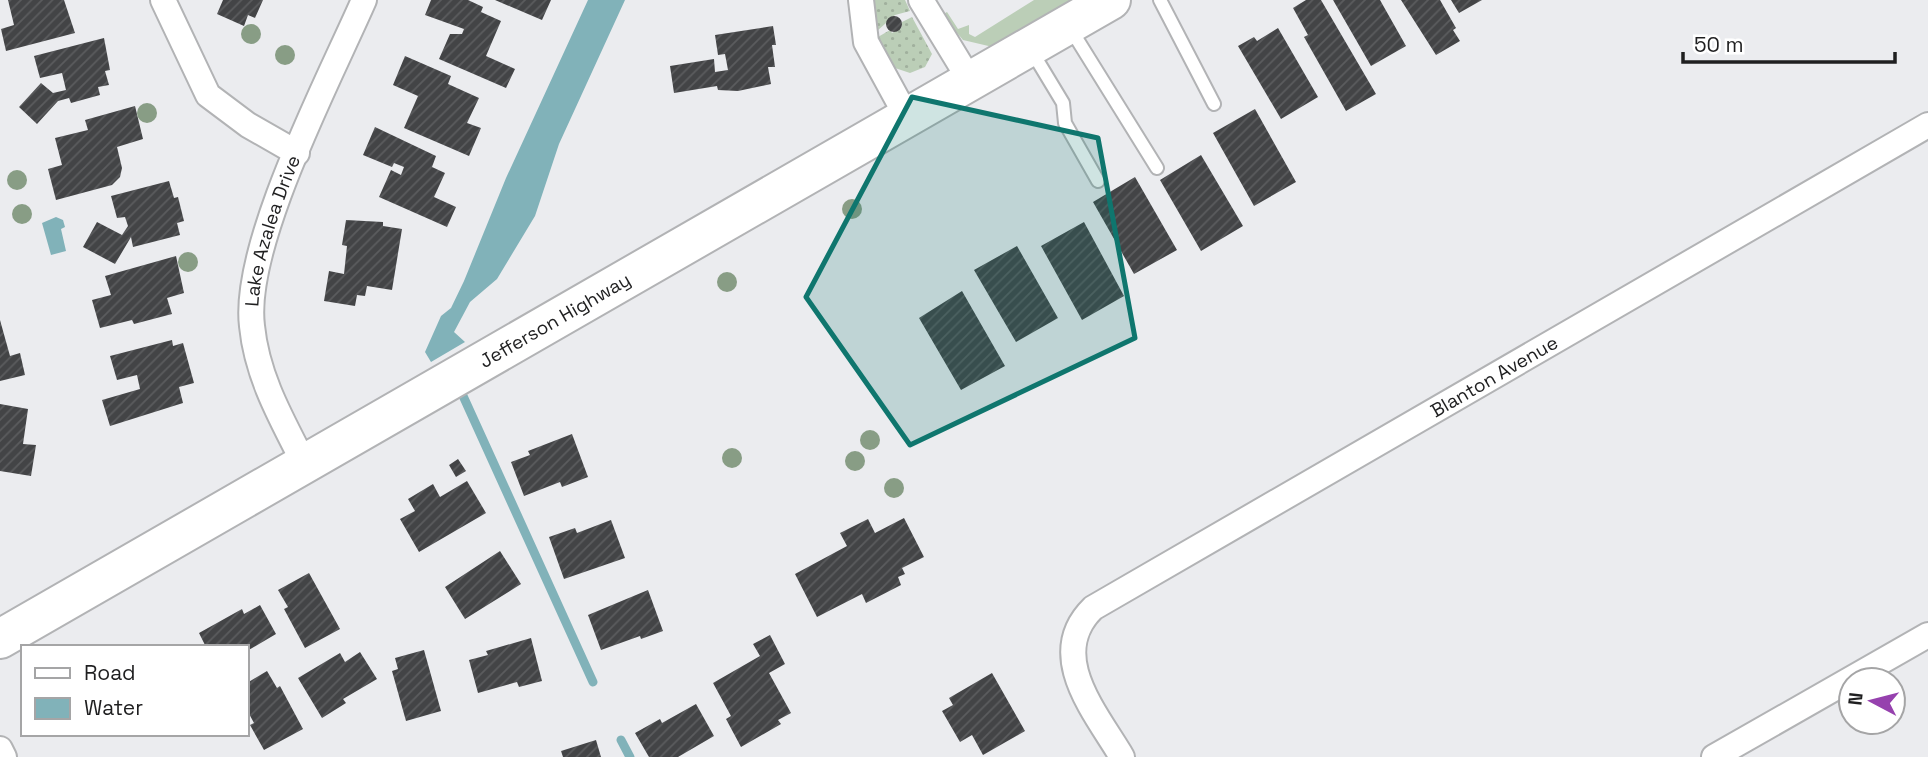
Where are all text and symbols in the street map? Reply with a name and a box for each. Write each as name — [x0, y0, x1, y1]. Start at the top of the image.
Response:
scale bar — [1683, 21, 1895, 65]
text: 50 m — [1694, 31, 1744, 58]
street label: Lake Azalea Drive — [239, 151, 306, 307]
street label: Jefferson Highway — [475, 267, 635, 374]
street label: Blanton Avenue — [1426, 330, 1562, 423]
legend — [21, 645, 248, 736]
text: Road — [84, 659, 136, 686]
north arrow — [1837, 666, 1907, 736]
text: N — [1842, 691, 1869, 707]
text: Water — [84, 694, 143, 721]

